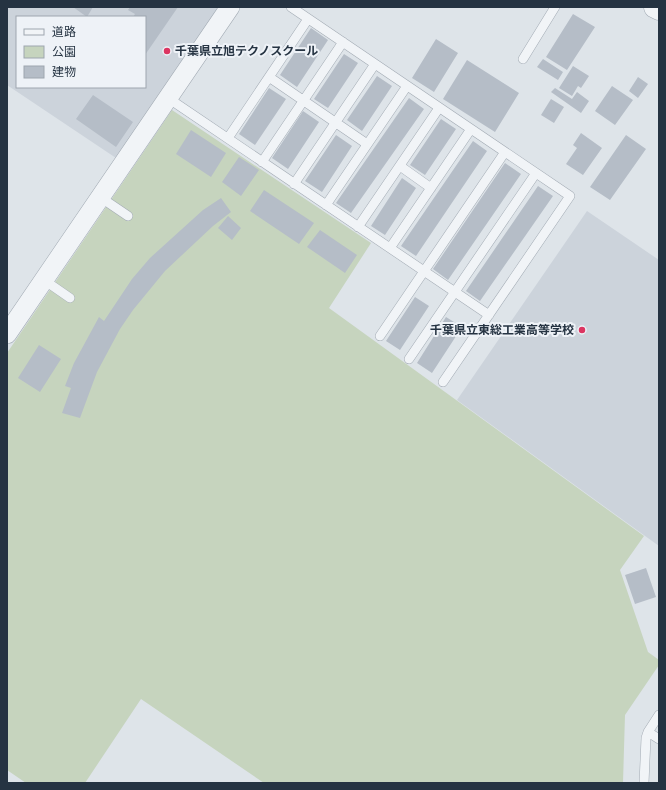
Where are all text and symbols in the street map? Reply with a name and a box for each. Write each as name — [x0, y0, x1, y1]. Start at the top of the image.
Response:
legend — [16, 16, 146, 88]
text: 道路 — [52, 25, 76, 39]
place label: 千葉県立旭テクノスクール — [175, 44, 318, 58]
text: 公園 — [52, 45, 76, 59]
marker: 千葉県立旭テクノスクール — [162, 46, 172, 56]
text: 建物 — [52, 65, 76, 79]
place label: 千葉県立東総工業高等学校 — [430, 323, 574, 337]
marker: 千葉県立東総工業高等学校 — [577, 325, 587, 335]

